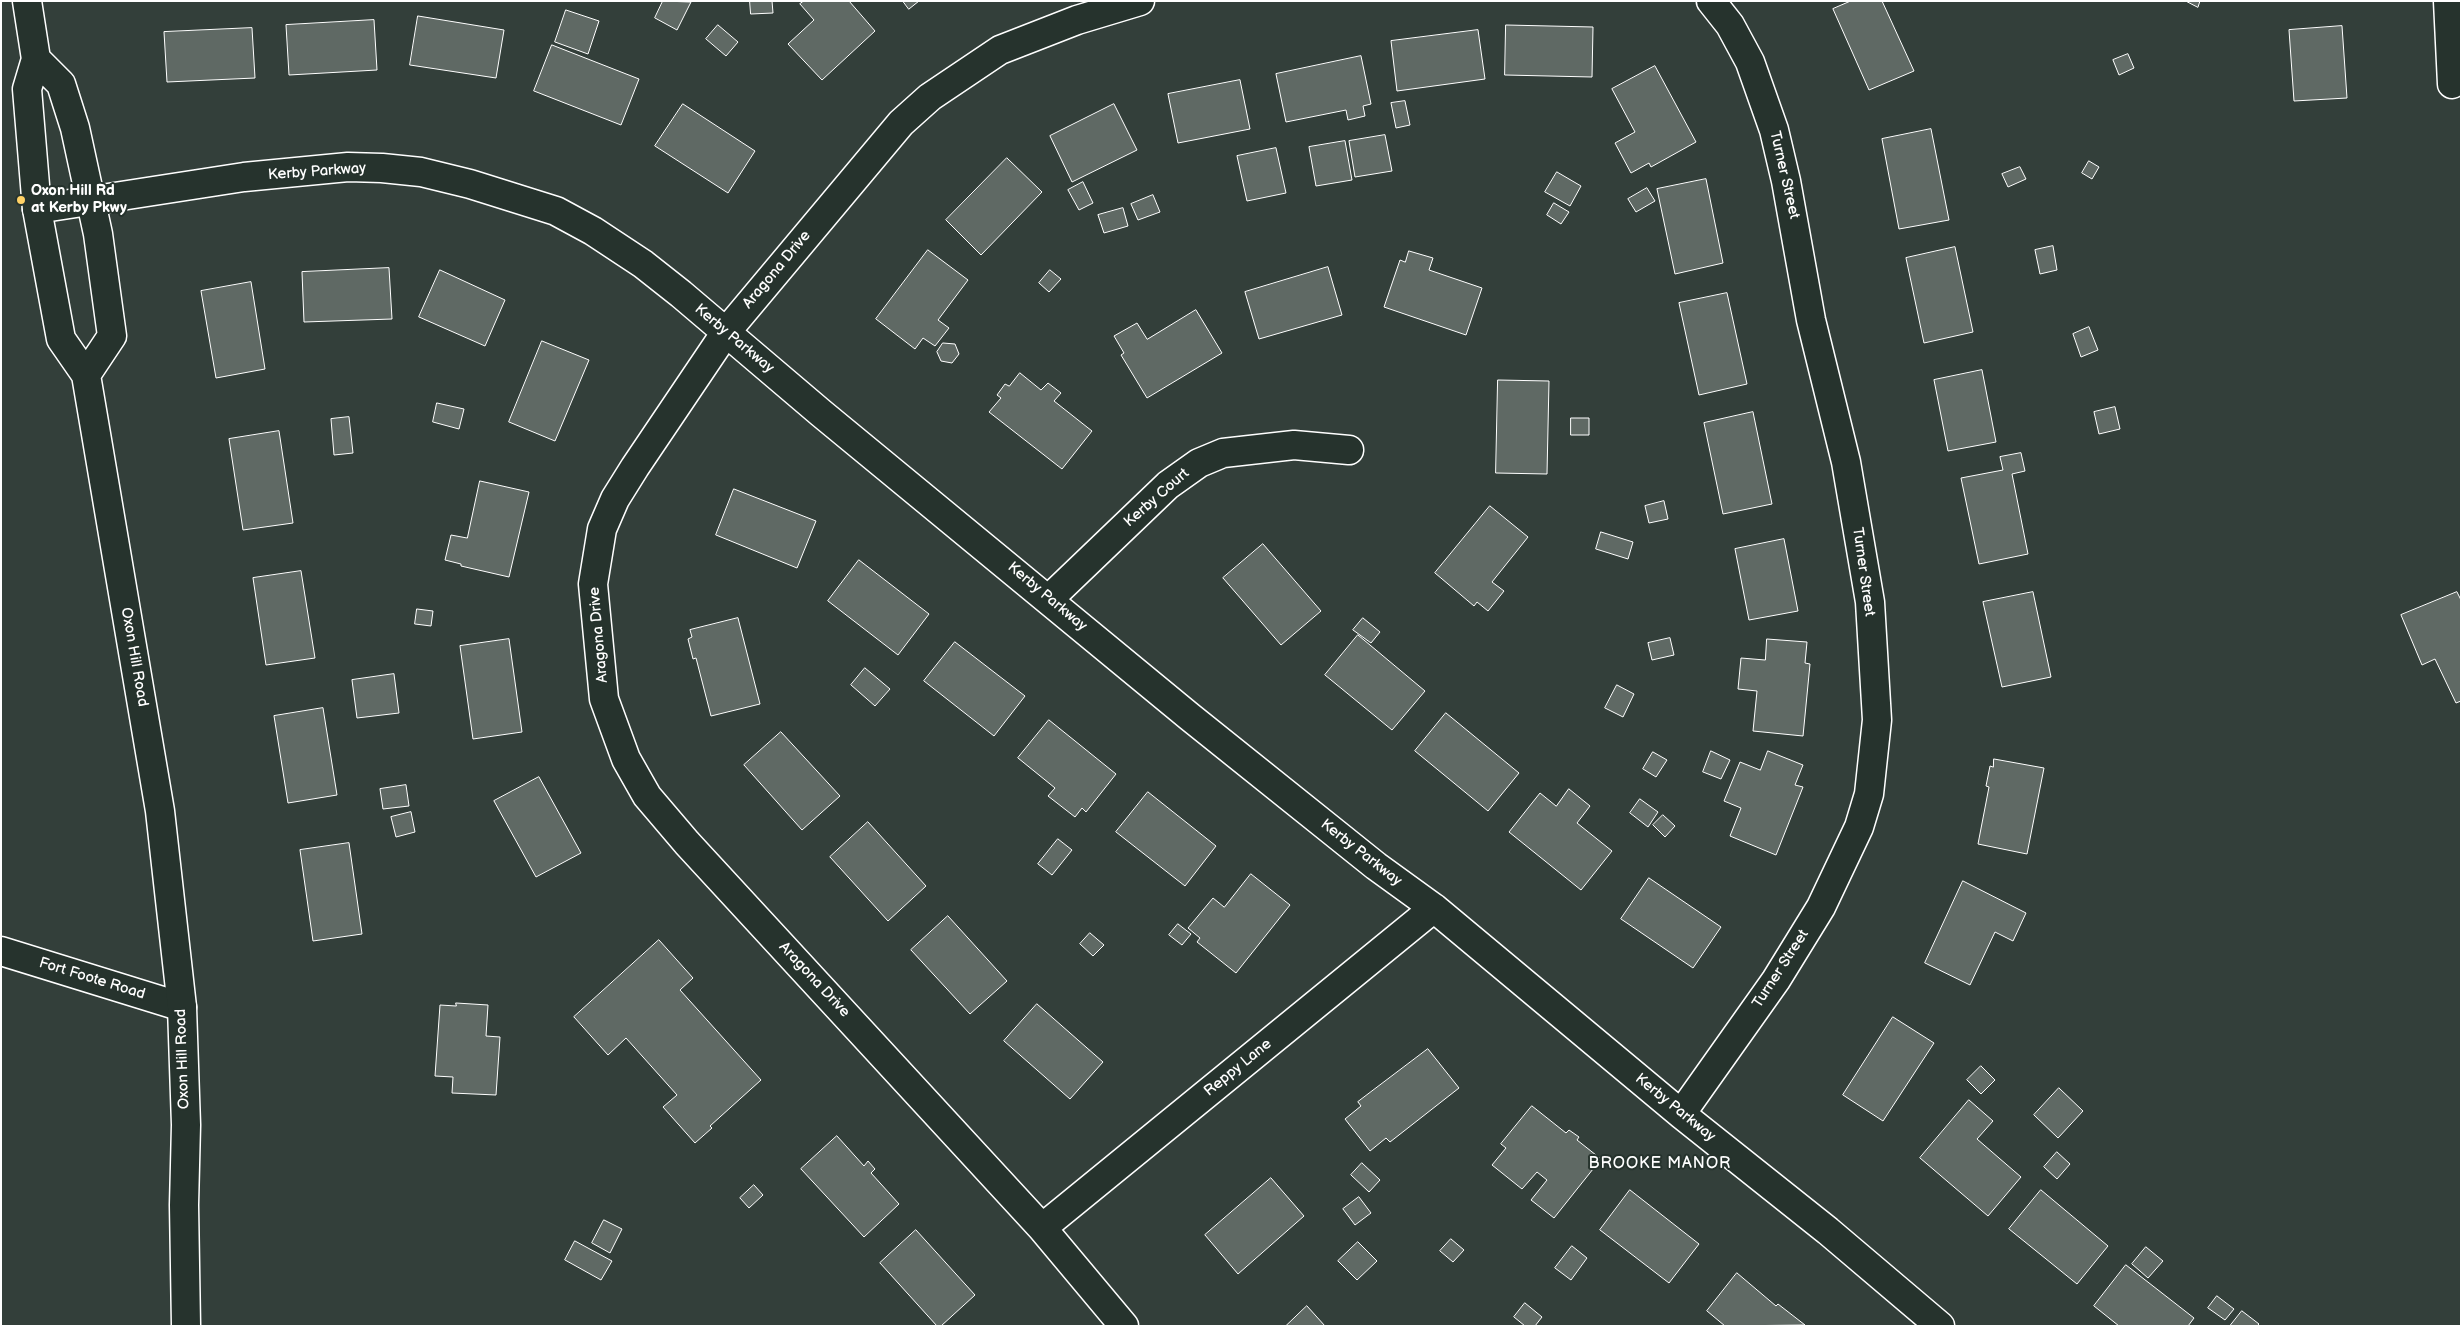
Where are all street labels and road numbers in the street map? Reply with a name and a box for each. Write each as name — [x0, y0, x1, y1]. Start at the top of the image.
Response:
street label: Turner Street — [1765, 129, 1803, 221]
street label: Kerby Parkway — [267, 160, 367, 184]
street label: Aragona Drive — [739, 227, 815, 313]
street label: Kerby Parkway — [691, 301, 777, 377]
street label: Kerby Court — [1121, 465, 1193, 531]
street label: Turner Street — [1848, 526, 1878, 618]
street label: Kerby Parkway — [1004, 559, 1090, 635]
street label: Aragona Drive — [586, 586, 612, 684]
street label: Oxon Hill Road — [116, 606, 152, 708]
street label: Kerby Parkway — [1317, 816, 1405, 890]
street label: Turner Street — [1749, 926, 1813, 1012]
street label: Aragona Drive — [775, 939, 853, 1021]
street label: Fort Foote Road — [37, 954, 147, 1004]
street label: Oxon Hill Road — [172, 1008, 194, 1110]
street label: Reppy Lane — [1201, 1035, 1275, 1101]
street label: Kerby Parkway — [1631, 1070, 1719, 1146]

